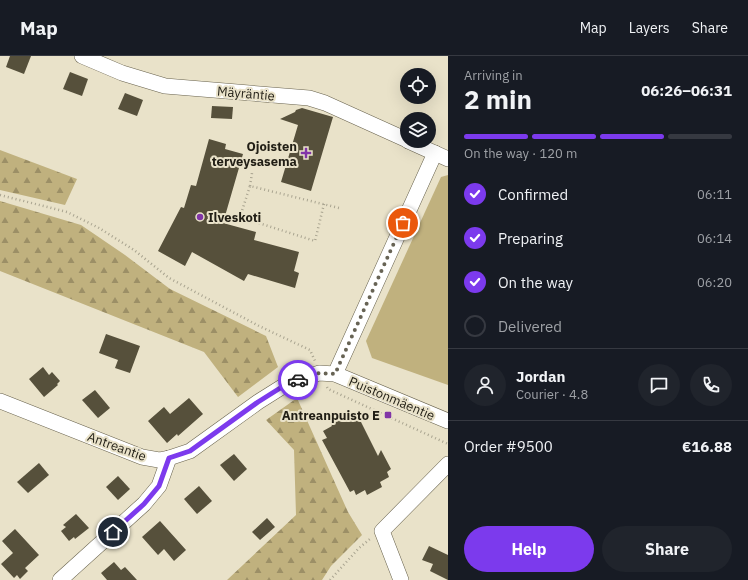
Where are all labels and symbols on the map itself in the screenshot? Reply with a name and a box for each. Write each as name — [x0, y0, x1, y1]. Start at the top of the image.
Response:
street label: Mäyräntie — [216, 83, 276, 104]
place label: Ojoisten terveysasema — [212, 138, 297, 170]
marker: Ojoisten terveysasema — [300, 147, 312, 159]
pin — [386, 206, 420, 240]
place label: Ilveskoti — [208, 209, 261, 226]
marker: Ilveskoti — [195, 212, 205, 222]
courier — [278, 360, 318, 400]
street label: Puistonmäentie — [346, 373, 437, 424]
place label: Antreanpuisto E — [282, 407, 380, 424]
marker: Antreanpuisto E — [383, 410, 393, 420]
street label: Antreantie — [85, 428, 149, 465]
pin — [96, 515, 130, 549]

